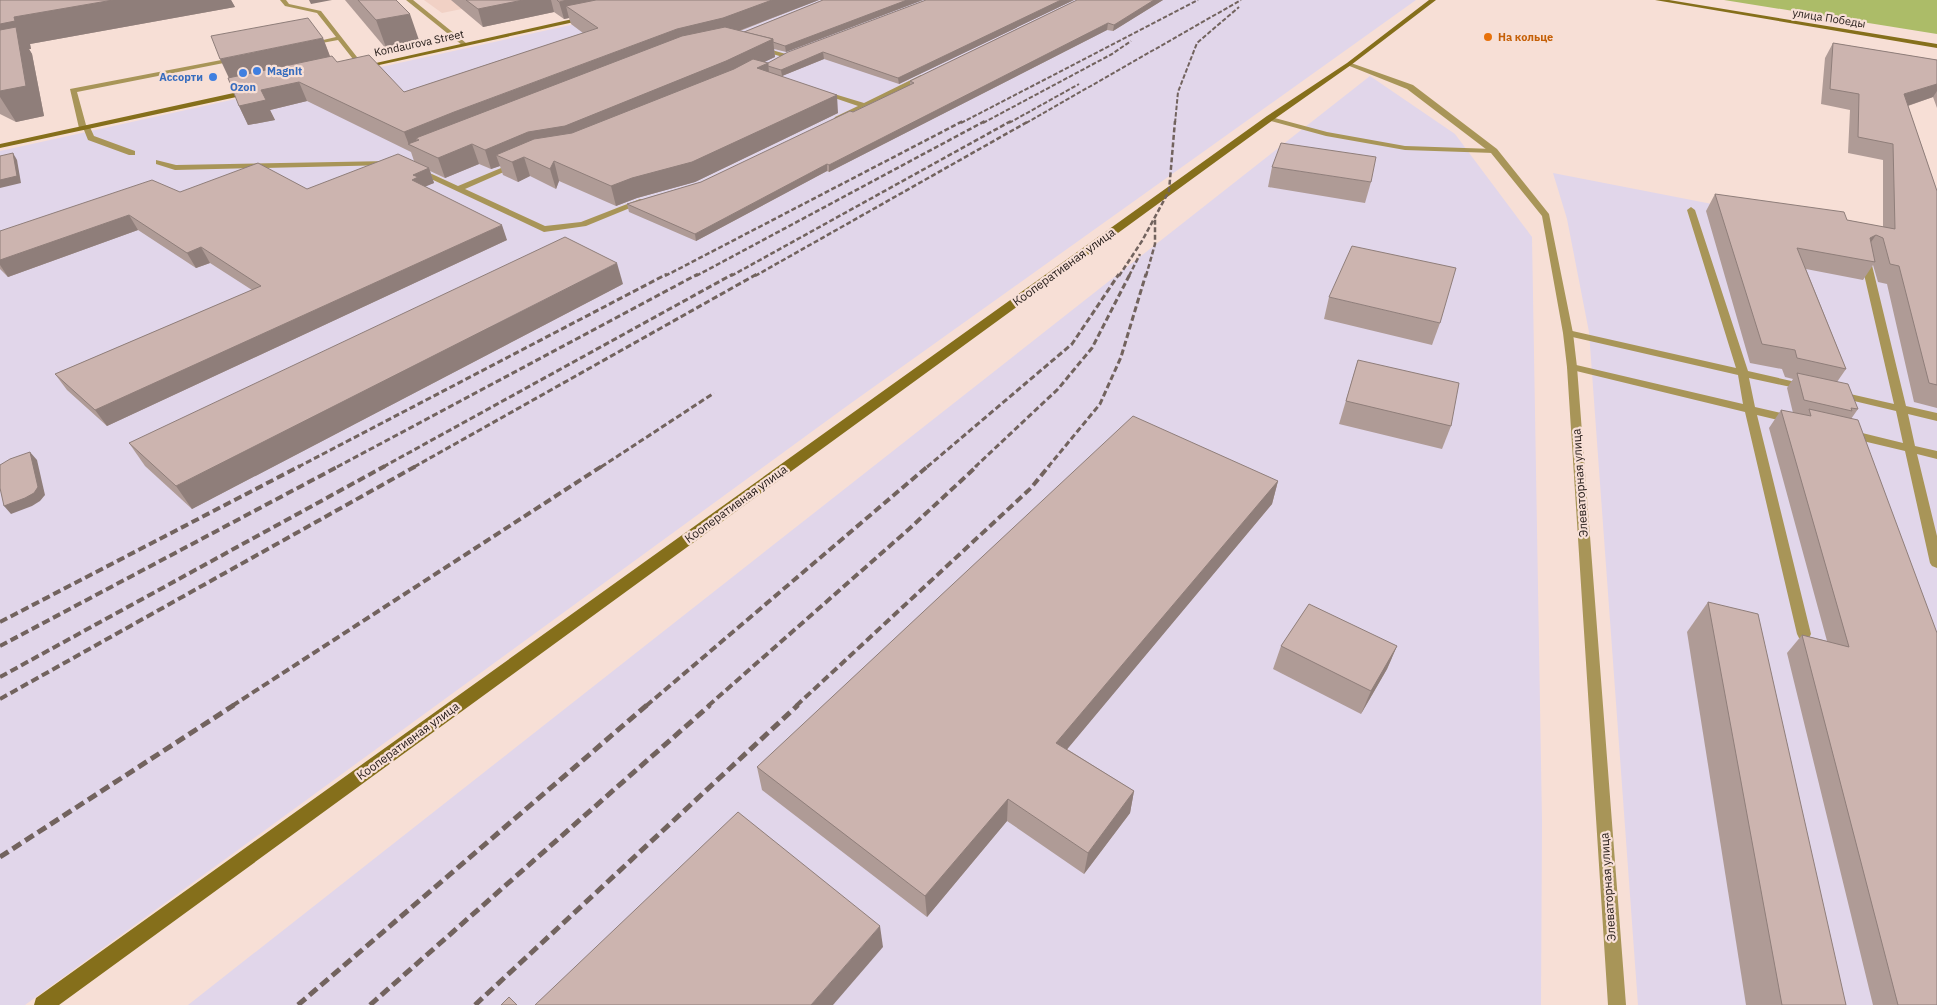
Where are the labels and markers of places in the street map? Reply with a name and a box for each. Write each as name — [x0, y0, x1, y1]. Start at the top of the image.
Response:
place label: На кольце — [1498, 30, 1553, 44]
marker: На кольце — [1482, 31, 1494, 43]
place label: Magnit — [267, 64, 302, 78]
marker: Magnit — [251, 65, 263, 77]
marker: Ozon — [237, 67, 249, 79]
place label: Ассорти — [159, 70, 203, 84]
marker: Ассорти — [207, 71, 219, 83]
place label: Ozon — [230, 80, 256, 94]

